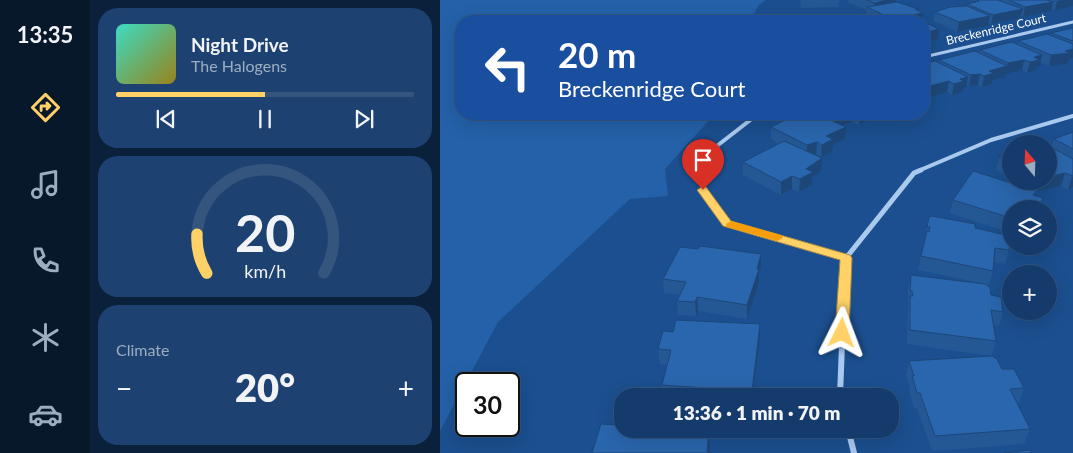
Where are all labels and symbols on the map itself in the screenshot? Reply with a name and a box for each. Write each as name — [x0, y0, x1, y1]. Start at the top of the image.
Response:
street label: Breckenridge Court — [945, 10, 1048, 48]
north arrow — [1002, 135, 1058, 190]
pin — [682, 139, 724, 190]
position arrow — [815, 306, 867, 358]
speed limit sign: 30 — [455, 372, 520, 437]

